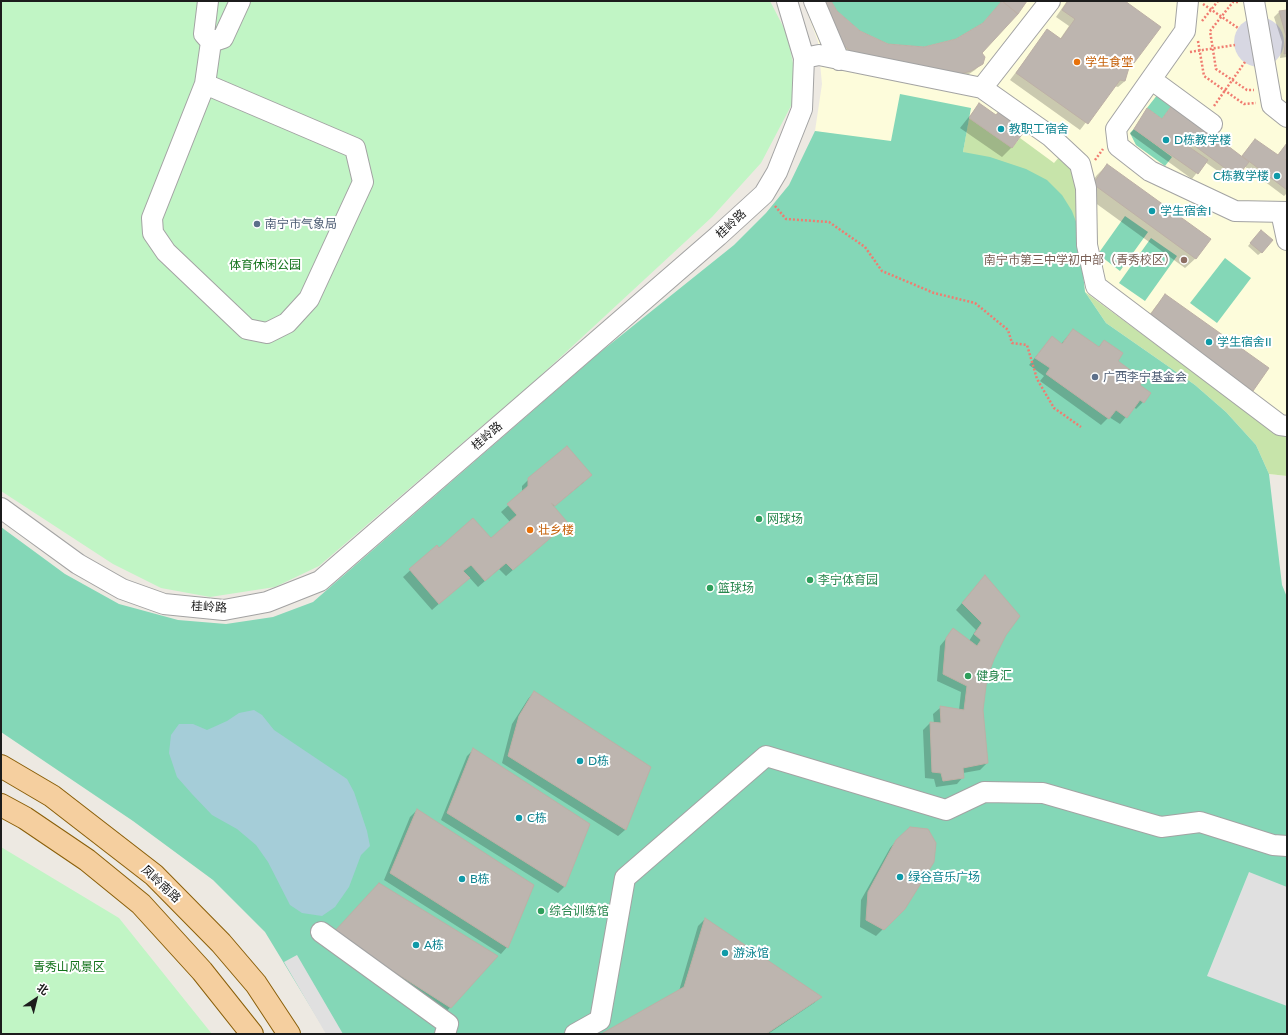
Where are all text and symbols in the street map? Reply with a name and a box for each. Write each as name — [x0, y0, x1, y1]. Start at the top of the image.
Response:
place label: 学生食堂 — [1085, 55, 1133, 69]
marker: 学生食堂 — [1072, 57, 1082, 67]
place label: 教职工宿舍 — [1009, 122, 1069, 136]
marker: 教职工宿舍 — [996, 124, 1006, 134]
place label: D栋教学楼 — [1174, 133, 1231, 147]
marker: D栋教学楼 — [1161, 135, 1171, 145]
place label: C栋教学楼 — [1213, 169, 1269, 183]
marker: C栋教学楼 — [1272, 171, 1282, 181]
place label: 学生宿舍I — [1160, 204, 1211, 218]
street label: 桂岭路 — [713, 206, 749, 242]
marker: 学生宿舍I — [1147, 206, 1157, 216]
place label: 南宁市气象局 — [265, 217, 337, 231]
marker: 南宁市气象局 — [252, 219, 262, 229]
place label: 南宁市第三中学初中部（青秀校区） — [984, 253, 1176, 267]
marker: 南宁市第三中学初中部（青秀校区） — [1179, 255, 1189, 265]
park label: 体育休闲公园 — [229, 258, 301, 272]
place label: 学生宿舍II — [1217, 335, 1272, 349]
marker: 学生宿舍II — [1204, 337, 1214, 347]
place label: 广西李宁基金会 — [1103, 370, 1187, 384]
marker: 广西李宁基金会 — [1090, 372, 1100, 382]
street label: 桂岭路 — [469, 419, 505, 453]
place label: 网球场 — [767, 512, 803, 526]
marker: 网球场 — [754, 514, 764, 524]
place label: 壮乡楼 — [538, 523, 574, 537]
marker: 壮乡楼 — [525, 525, 535, 535]
place label: 李宁体育园 — [818, 573, 878, 587]
marker: 李宁体育园 — [805, 575, 815, 585]
place label: 篮球场 — [718, 581, 754, 595]
marker: 篮球场 — [705, 583, 715, 593]
street label: 桂岭路 — [191, 599, 227, 615]
place label: 健身汇 — [976, 669, 1012, 683]
marker: 健身汇 — [963, 671, 973, 681]
place label: D栋 — [588, 754, 609, 768]
marker: D栋 — [575, 756, 585, 766]
place label: C栋 — [527, 811, 547, 825]
marker: C栋 — [514, 813, 524, 823]
street label: 凤岭南路 — [139, 862, 183, 906]
place label: 绿谷音乐广场 — [908, 870, 980, 884]
place label: B栋 — [470, 872, 490, 886]
marker: 绿谷音乐广场 — [895, 872, 905, 882]
marker: B栋 — [457, 874, 467, 884]
place label: 综合训练馆 — [549, 904, 609, 918]
marker: 综合训练馆 — [536, 906, 546, 916]
place label: A栋 — [424, 938, 444, 952]
marker: A栋 — [411, 940, 421, 950]
place label: 游泳馆 — [733, 946, 769, 960]
marker: 游泳馆 — [720, 948, 730, 958]
park label: 青秀山风景区 — [33, 960, 105, 974]
north arrow — [16, 979, 56, 1019]
text: 北 — [35, 980, 51, 997]

